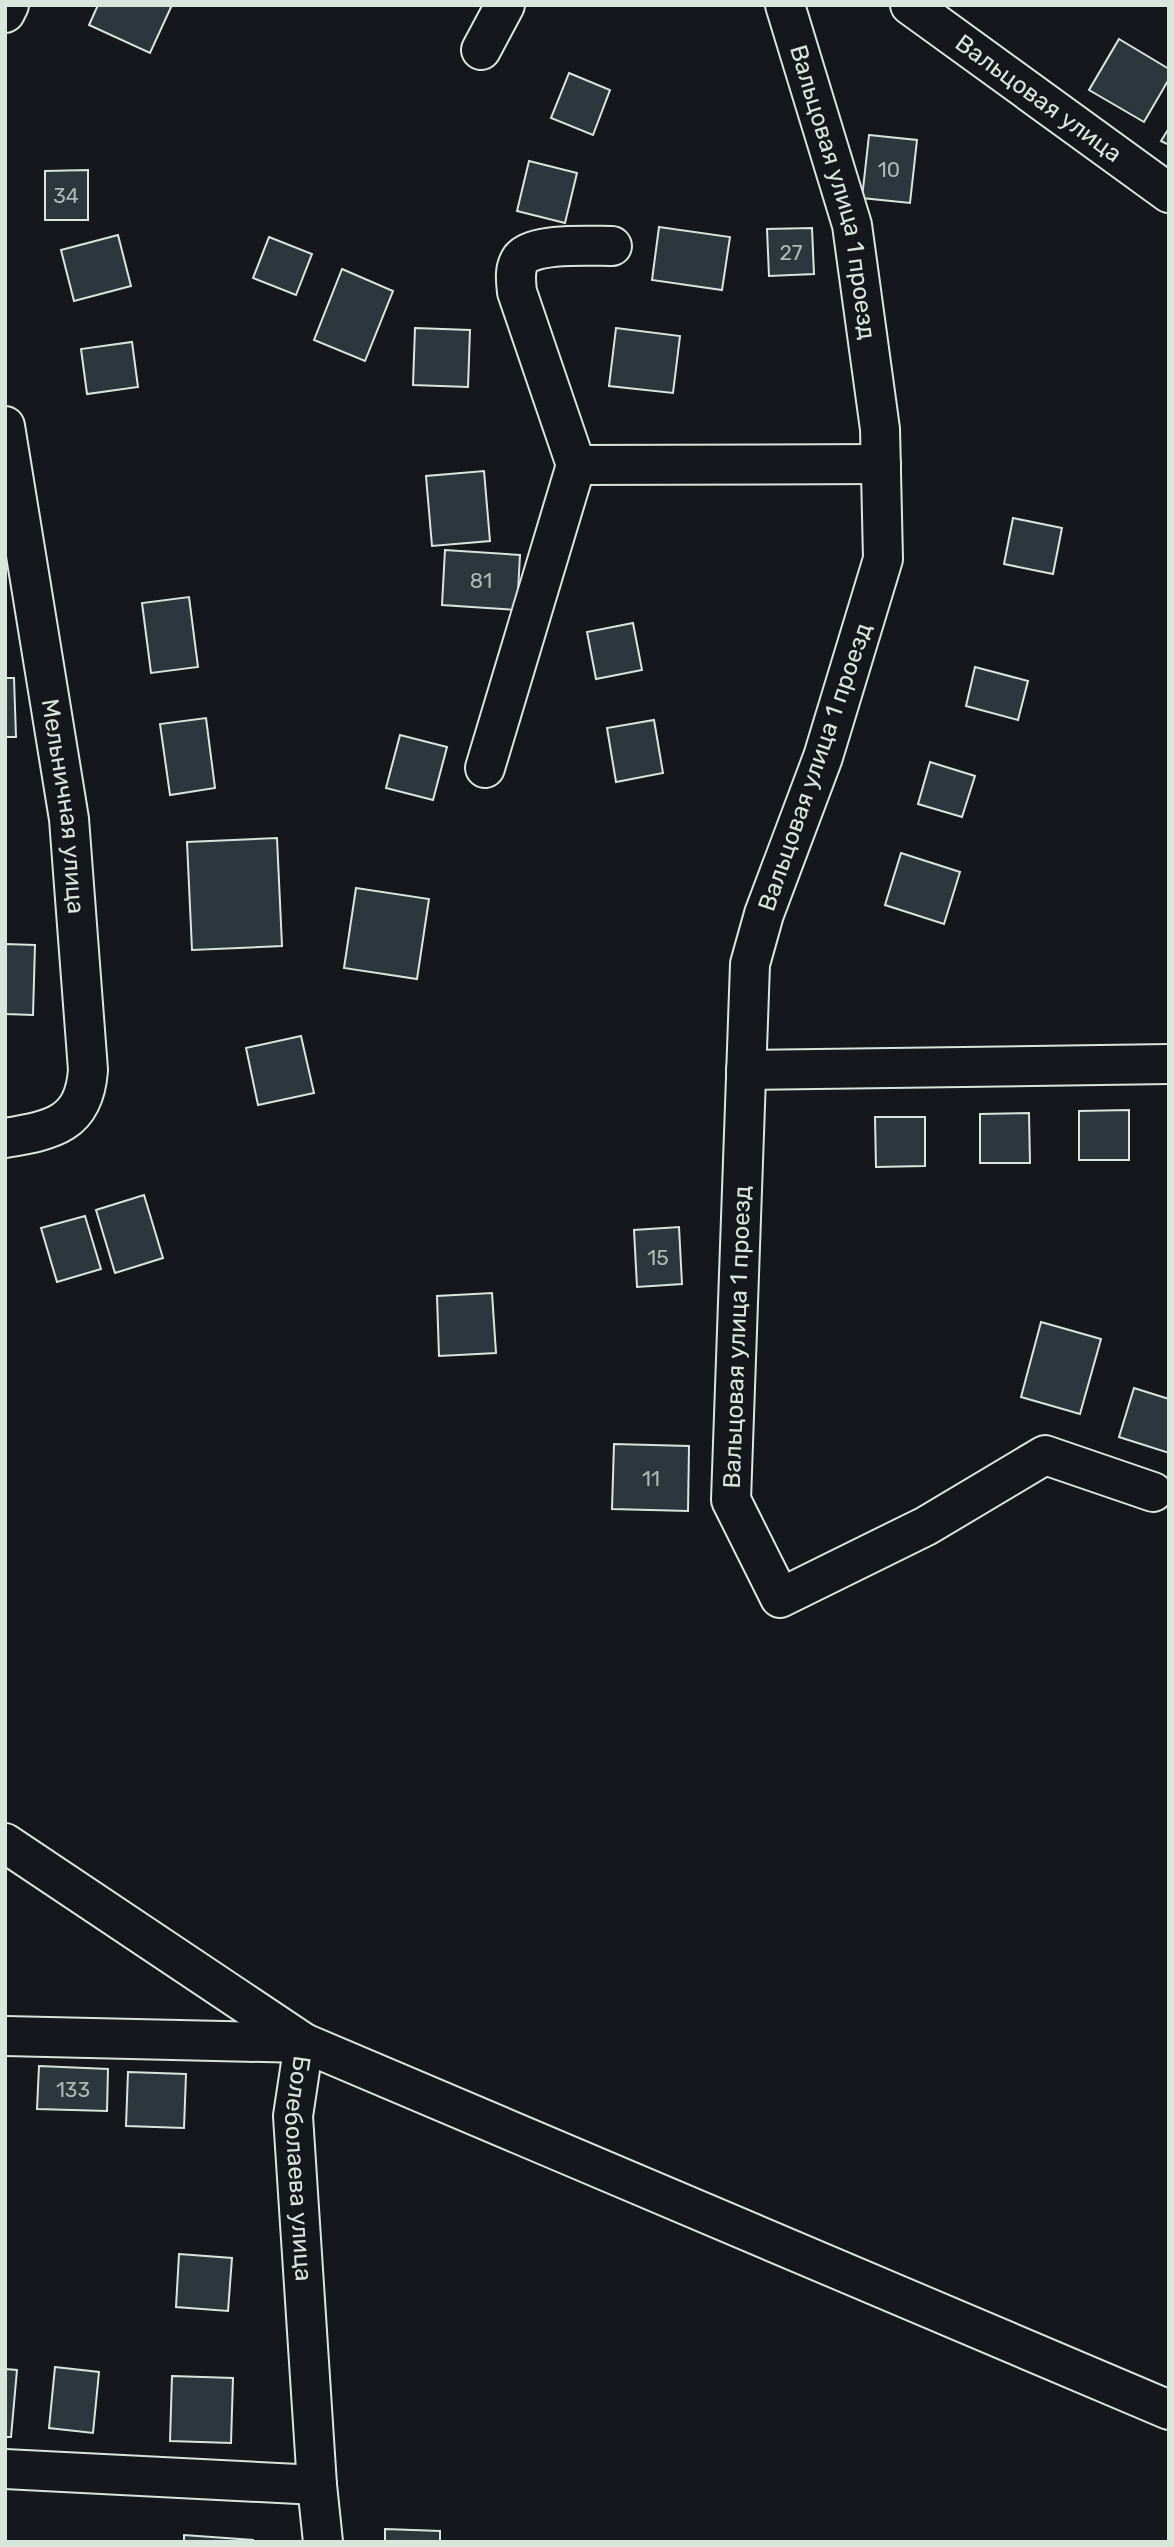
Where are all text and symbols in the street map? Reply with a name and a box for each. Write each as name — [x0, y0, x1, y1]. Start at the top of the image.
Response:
street label: Вальцовая улица — [950, 29, 1127, 168]
street label: Вальцовая улица 1 проезд — [784, 42, 882, 341]
house number: 10 — [878, 157, 900, 182]
house number: 34 — [53, 183, 79, 208]
house number: 27 — [779, 240, 803, 265]
house number: 81 — [470, 568, 492, 593]
street label: Вальцовая улица 1 проезд — [752, 619, 878, 915]
street label: Мельничная улица — [36, 697, 90, 915]
street label: Вальцовая улица 1 проезд — [718, 1185, 756, 1489]
house number: 15 — [647, 1245, 669, 1270]
house number: 11 — [642, 1466, 660, 1491]
street label: Болеболаева улица — [279, 2054, 318, 2282]
house number: 133 — [56, 2077, 90, 2102]

